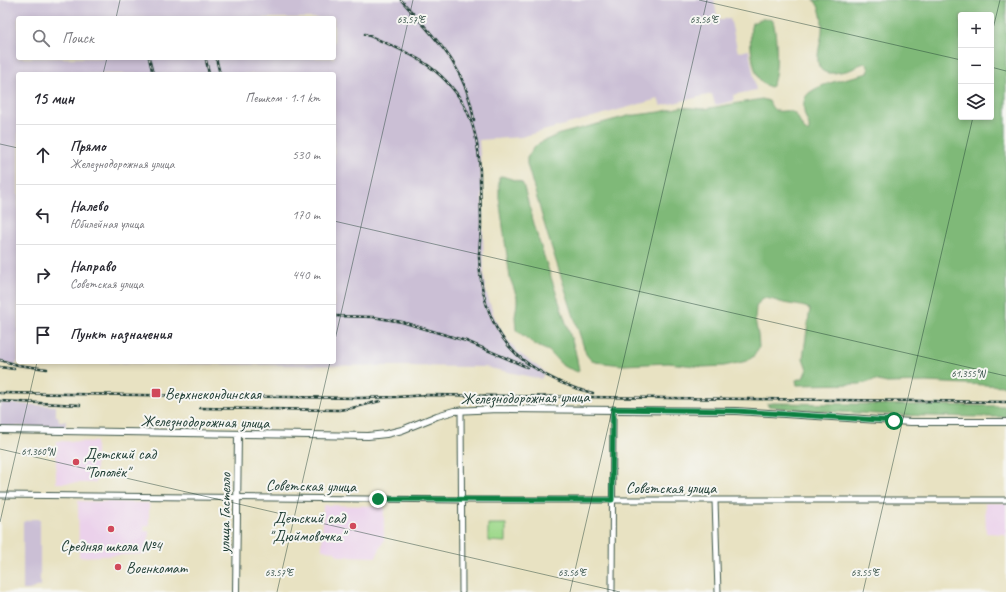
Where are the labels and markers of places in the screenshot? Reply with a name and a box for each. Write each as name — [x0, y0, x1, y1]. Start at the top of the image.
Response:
place label: Верхнекондинская — [165, 384, 262, 404]
marker: Верхнекондинская — [150, 387, 162, 399]
place label: Детский сад "Тополёк" — [84, 444, 158, 482]
marker: Детский сад "Тополёк" — [71, 457, 81, 467]
place label: Детский сад "Дюймовочка" — [269, 508, 348, 546]
marker: Детский сад "Дюймовочка" — [348, 521, 358, 531]
marker: Средняя школа №4 — [106, 524, 116, 534]
place label: Средняя школа №4 — [60, 536, 164, 556]
place label: Военкомат — [126, 558, 189, 578]
marker: Военкомат — [113, 562, 123, 572]

